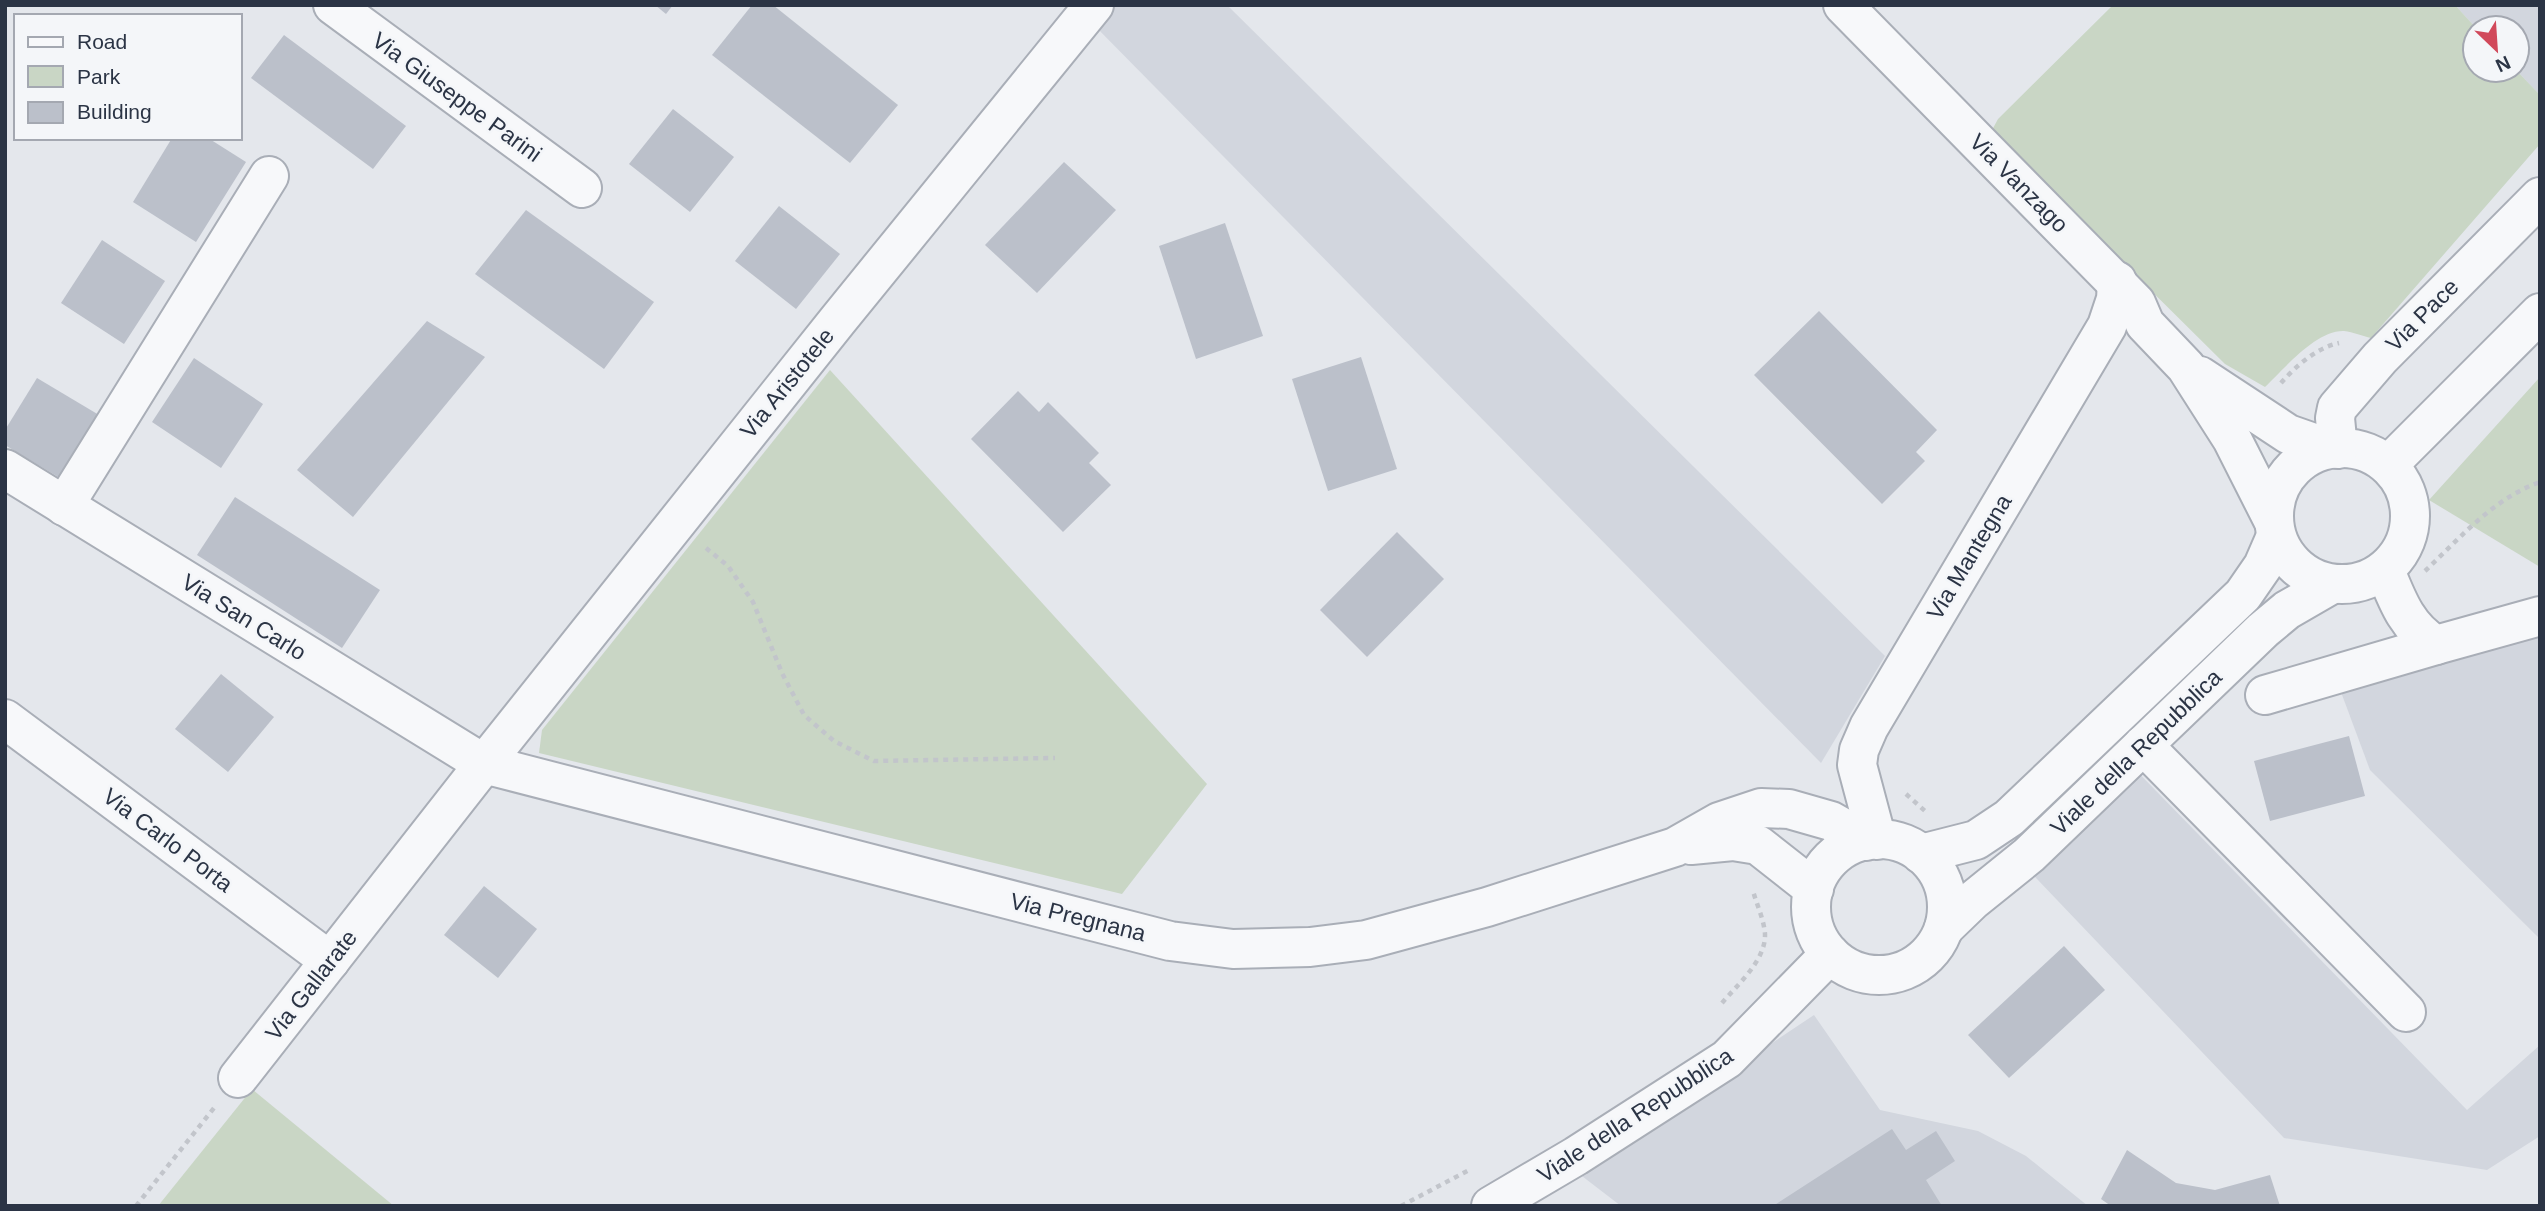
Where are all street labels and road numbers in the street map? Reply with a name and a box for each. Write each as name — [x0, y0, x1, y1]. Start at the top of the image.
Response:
street label: Via Giuseppe Parini — [367, 27, 547, 167]
street label: Via Vanzago — [1964, 128, 2074, 238]
street label: Via Pace — [2380, 273, 2464, 357]
street label: Via Aristotele — [735, 323, 839, 443]
street label: Via Mantegna — [1921, 489, 2017, 624]
street label: Via San Carlo — [177, 568, 311, 666]
street label: Viale della Repubblica — [2045, 664, 2227, 840]
street label: Via Carlo Porta — [98, 783, 238, 897]
street label: Via Pregnana — [1007, 888, 1149, 946]
street label: Via Gallarate — [260, 925, 362, 1045]
street label: Viale della Repubblica — [1533, 1042, 1738, 1188]

